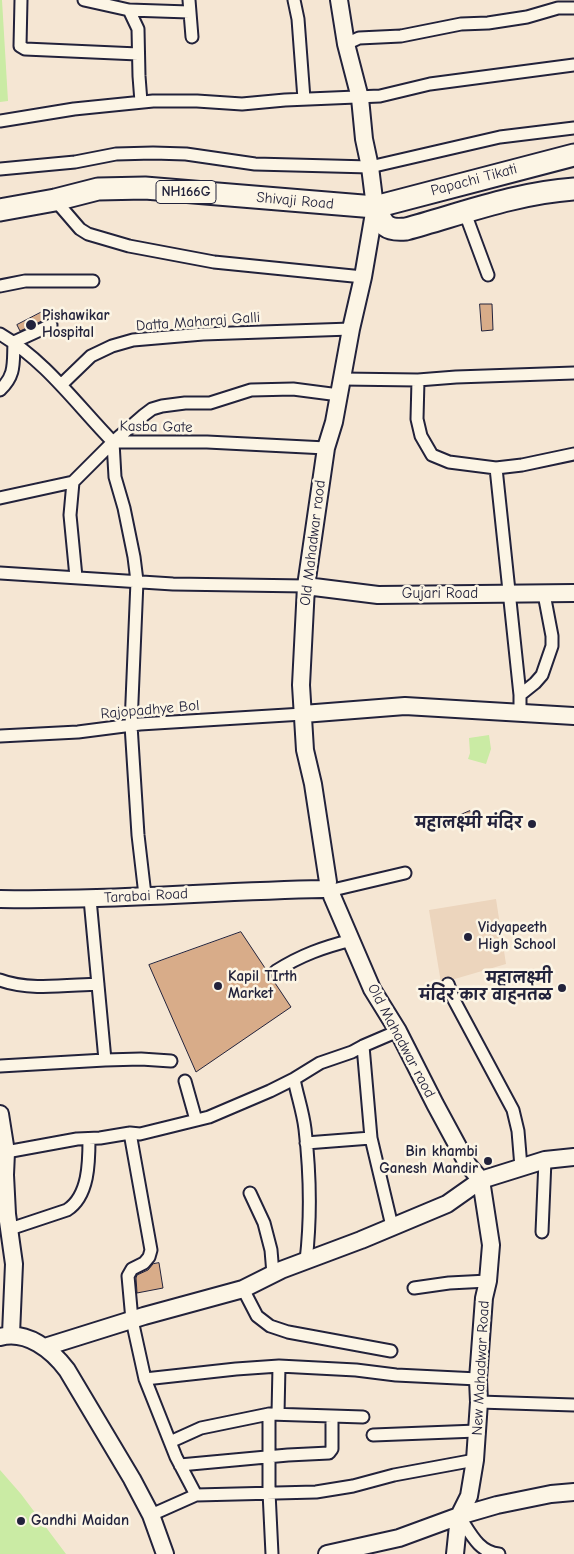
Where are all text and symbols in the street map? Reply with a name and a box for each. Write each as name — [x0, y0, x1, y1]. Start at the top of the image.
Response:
street label: Papachi Tikati — [429, 160, 519, 200]
road number: NH166G — [156, 180, 216, 203]
street label: Shivaji Road — [255, 189, 335, 213]
place label: Pishawikar Hospital — [42, 307, 110, 342]
street label: Datta Maharaj Galli — [135, 309, 261, 335]
marker: Pishawikar Hospital — [24, 318, 38, 332]
street label: Kasba Gate — [119, 417, 193, 437]
street label: Old Mahadwar raod — [296, 479, 330, 607]
street label: Gujari Road — [402, 585, 478, 603]
street label: Rajopadhye Bol — [100, 697, 200, 723]
place label: महालक्ष्मी मंदिर — [415, 815, 522, 833]
marker: महालक्ष्मी मंदिर — [526, 818, 538, 830]
street label: Tarabai Road — [104, 885, 188, 907]
place label: Vidyapeeth High School — [478, 919, 556, 954]
marker: Vidyapeeth High School — [462, 931, 474, 943]
place label: Kapil TIrth Market — [228, 968, 297, 1003]
place label: महालक्ष्मी मंदिर कार वाहनतळ — [419, 970, 552, 1005]
marker: Kapil TIrth Market — [212, 980, 224, 992]
street label: Old Mahadwar raod — [363, 981, 439, 1101]
marker: महालक्ष्मी मंदिर कार वाहनतळ — [556, 982, 568, 994]
place label: Bin khambi Ganesh Mandir — [379, 1143, 478, 1178]
marker: Bin khambi Ganesh Mandir — [482, 1155, 494, 1167]
street label: New Mahadwar Road — [468, 1300, 494, 1436]
place label: Gandhi Maidan — [31, 1512, 129, 1530]
marker: Gandhi Maidan — [15, 1515, 27, 1527]

